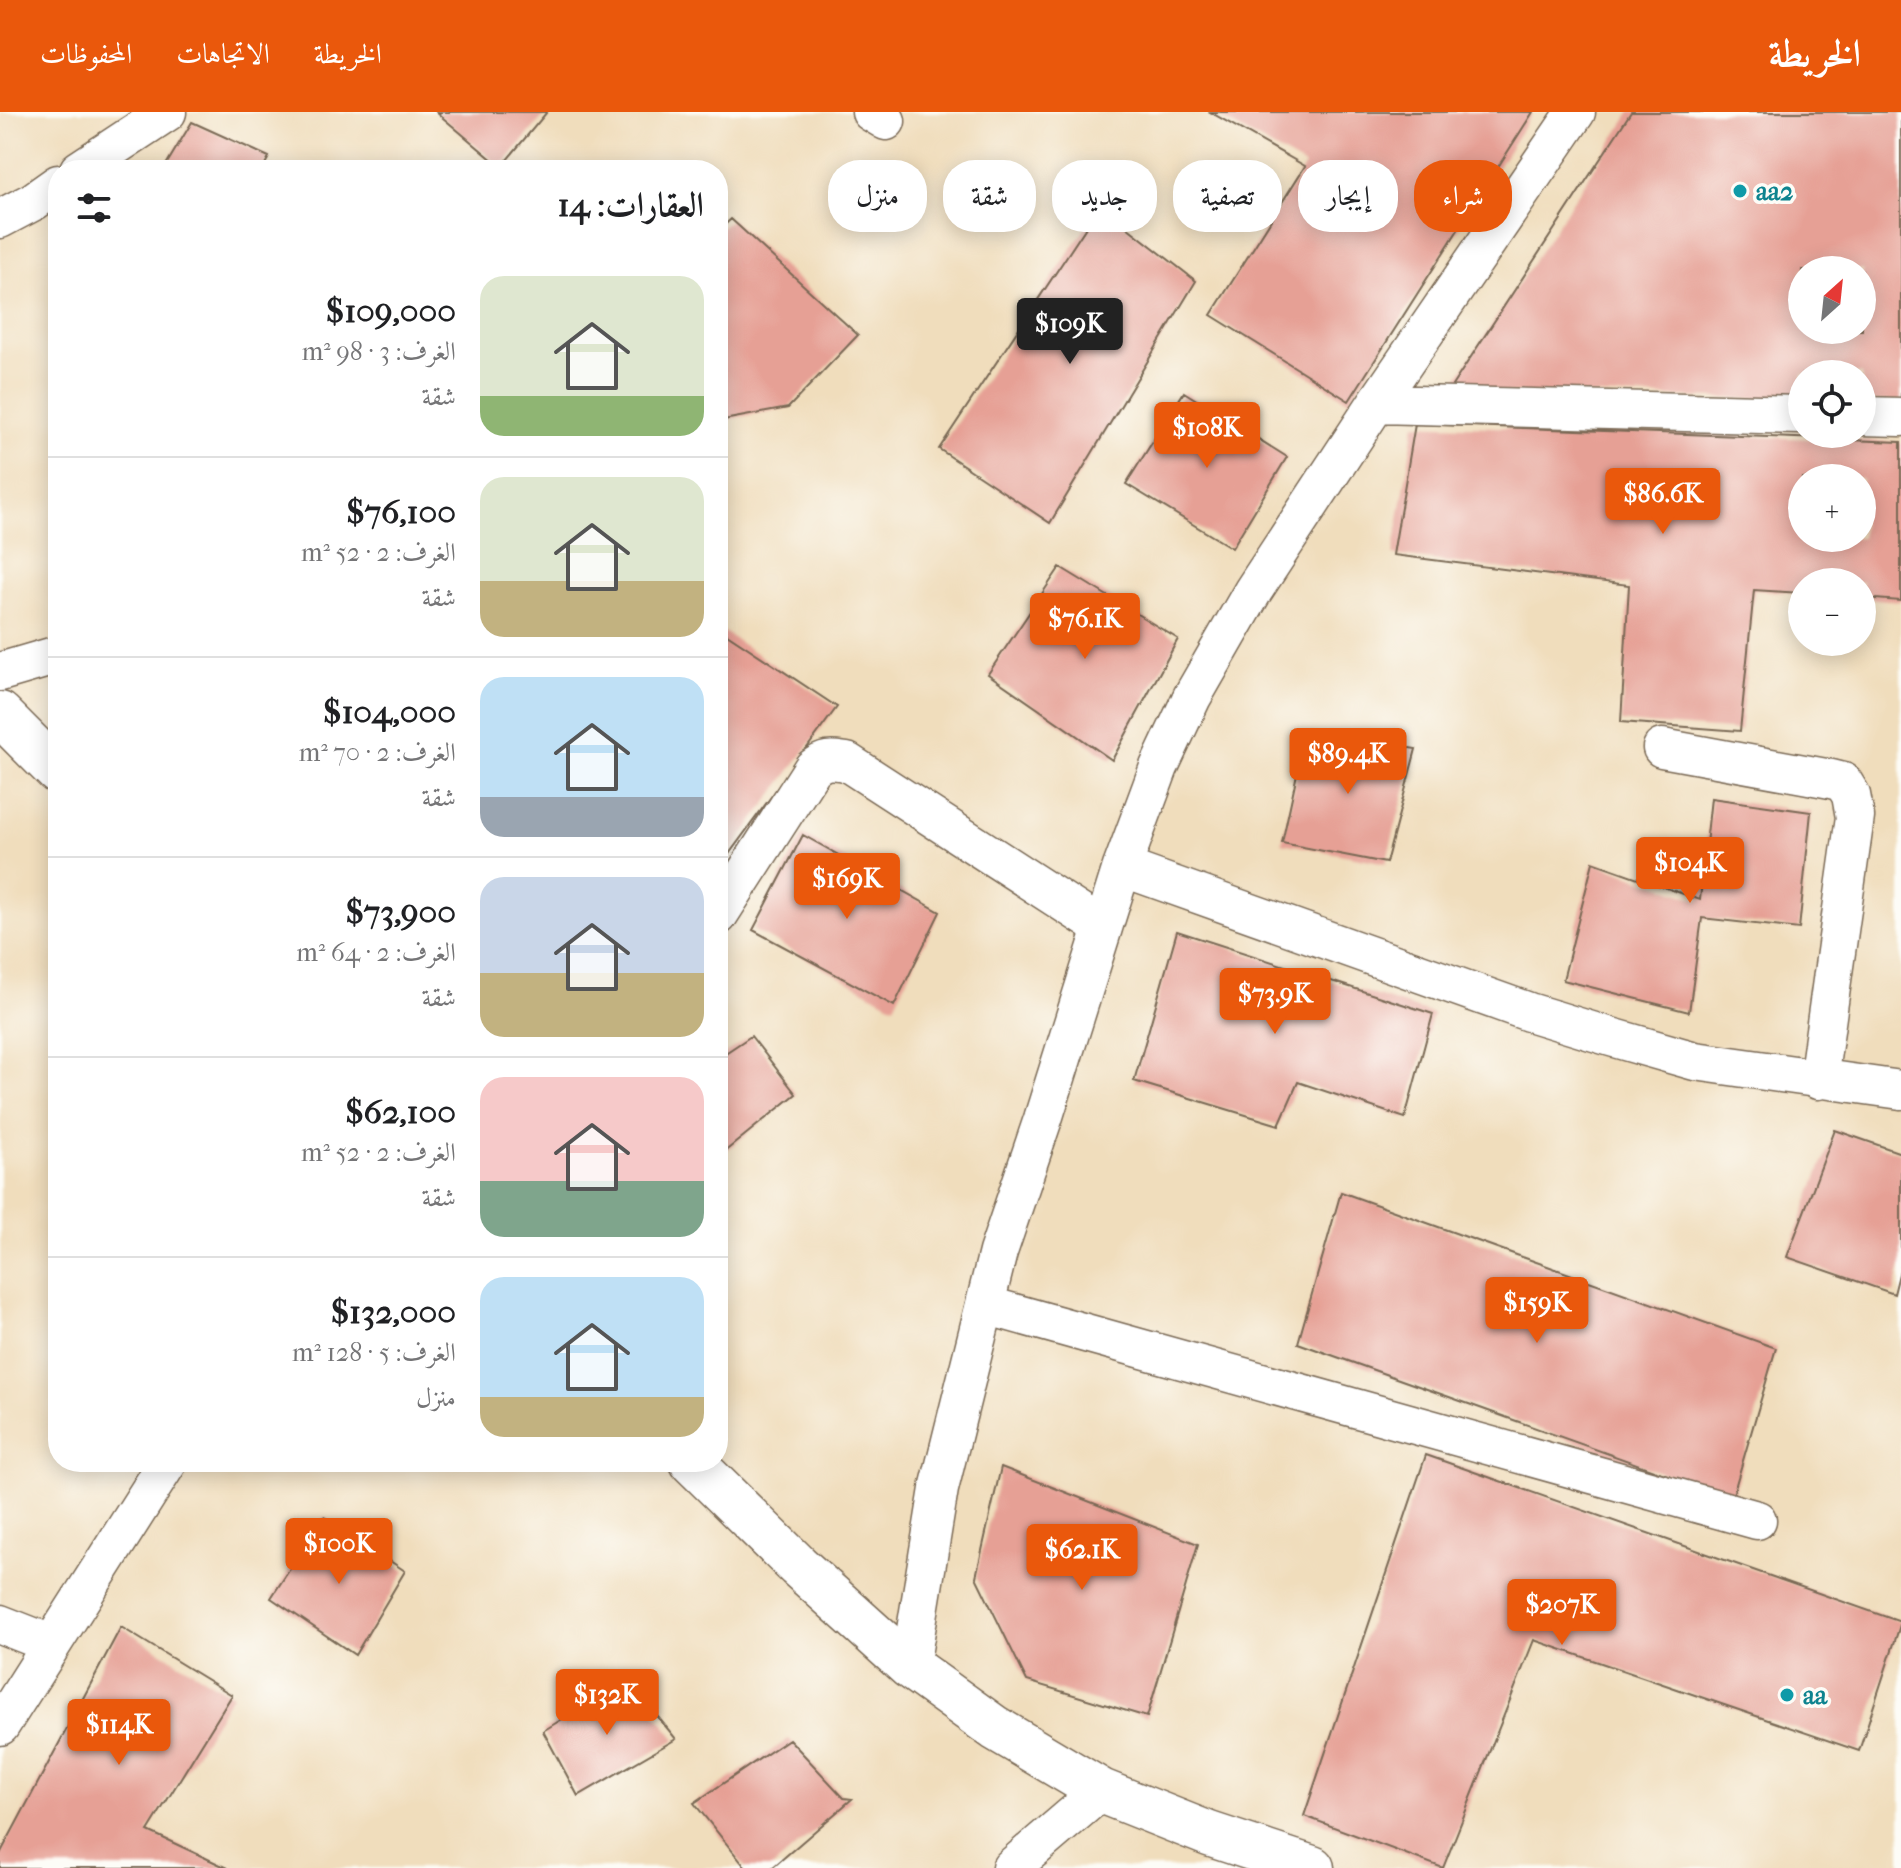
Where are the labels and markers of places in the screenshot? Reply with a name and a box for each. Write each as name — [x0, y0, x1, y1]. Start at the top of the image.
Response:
place label: aa2 — [1756, 176, 1793, 207]
marker: aa2 — [1731, 182, 1749, 200]
pin: $109K — [1014, 298, 1126, 366]
pin: $108K — [1151, 402, 1263, 470]
pin: $86.6K — [1598, 468, 1728, 536]
pin: $76.1K — [1020, 593, 1150, 661]
pin: $89.4K — [1283, 728, 1413, 796]
pin: $104K — [1634, 837, 1746, 905]
pin: $169K — [791, 853, 903, 921]
pin: $73.9K — [1210, 968, 1340, 1036]
pin: $159K — [1481, 1277, 1593, 1345]
pin: $100K — [283, 1518, 395, 1586]
pin: $62.1K — [1017, 1524, 1147, 1592]
pin: $207K — [1506, 1579, 1618, 1647]
pin: $132K — [551, 1669, 663, 1737]
place label: aa — [1803, 1680, 1828, 1711]
marker: aa — [1778, 1686, 1796, 1704]
pin: $114K — [63, 1699, 175, 1767]

